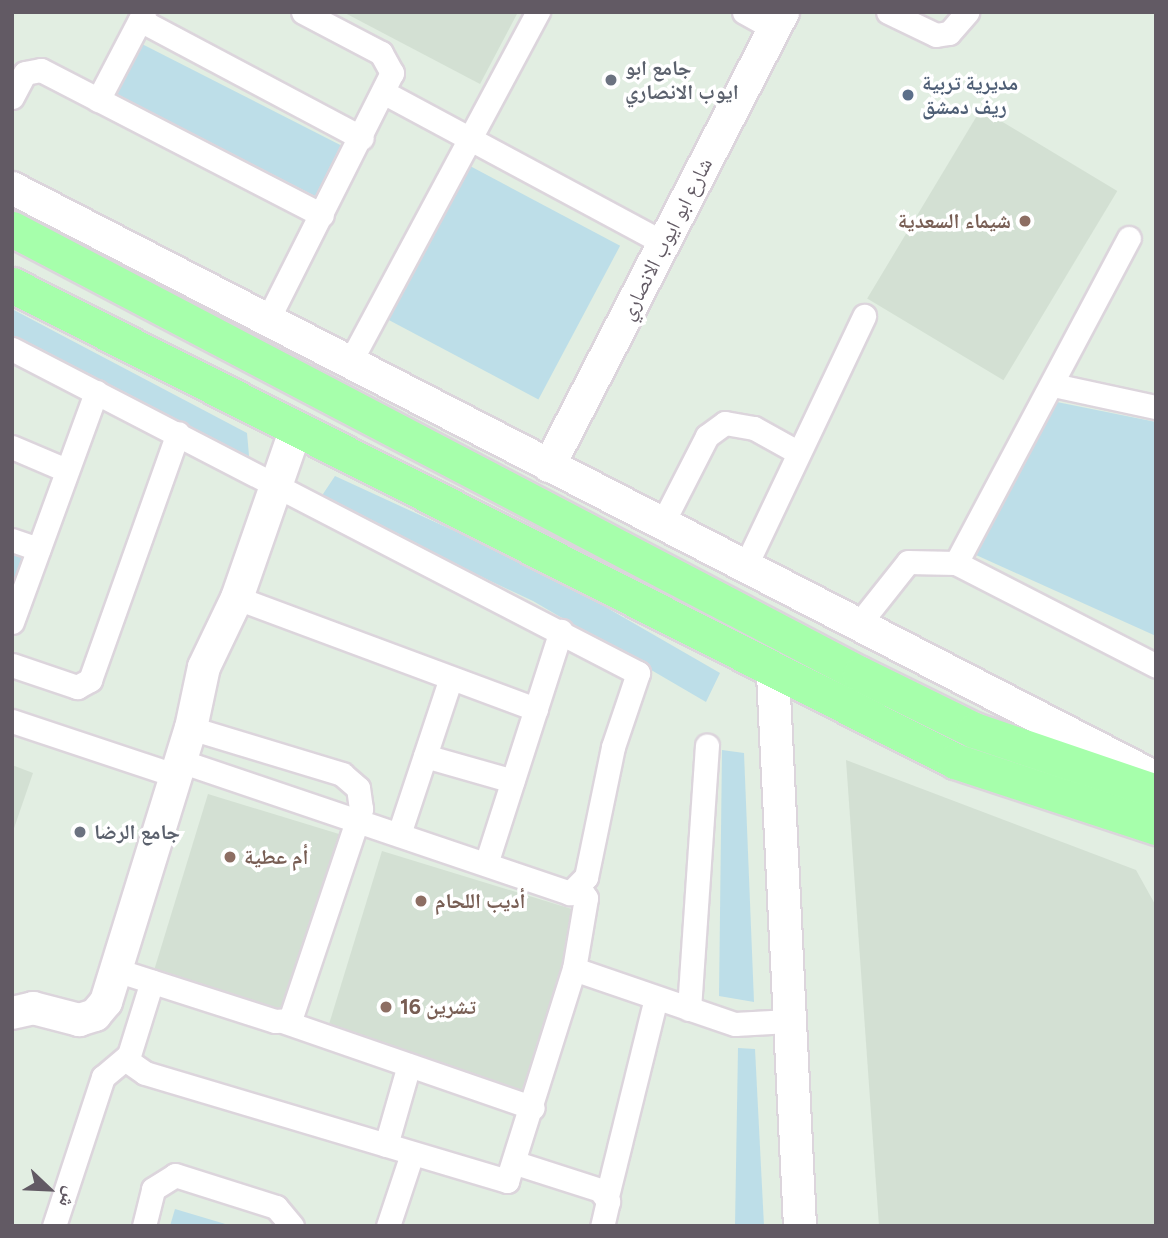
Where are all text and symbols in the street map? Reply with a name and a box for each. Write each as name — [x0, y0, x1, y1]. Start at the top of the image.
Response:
place label: جامع ابو ايوب الانصاري — [625, 55, 739, 105]
place label: مديرية تربية ريف دمشق — [922, 70, 1018, 120]
marker: جامع ابو ايوب الانصاري — [603, 72, 619, 88]
marker: مديرية تربية ريف دمشق — [900, 87, 916, 103]
street label: شارع ابو ايوب الانصاري — [614, 154, 718, 324]
place label: شيماء السعدية — [898, 208, 1011, 234]
marker: شيماء السعدية — [1017, 213, 1033, 229]
place label: جامع الرضا — [94, 819, 180, 845]
marker: جامع الرضا — [72, 824, 88, 840]
place label: أم عطية — [244, 844, 309, 870]
marker: أم عطية — [222, 849, 238, 865]
place label: أديب اللحام — [435, 888, 526, 914]
marker: أديب اللحام — [413, 893, 429, 909]
place label: 16 تشرين — [400, 994, 476, 1020]
marker: 16 تشرين — [378, 999, 394, 1015]
north arrow — [14, 1154, 84, 1224]
text: ش — [54, 1184, 83, 1211]

